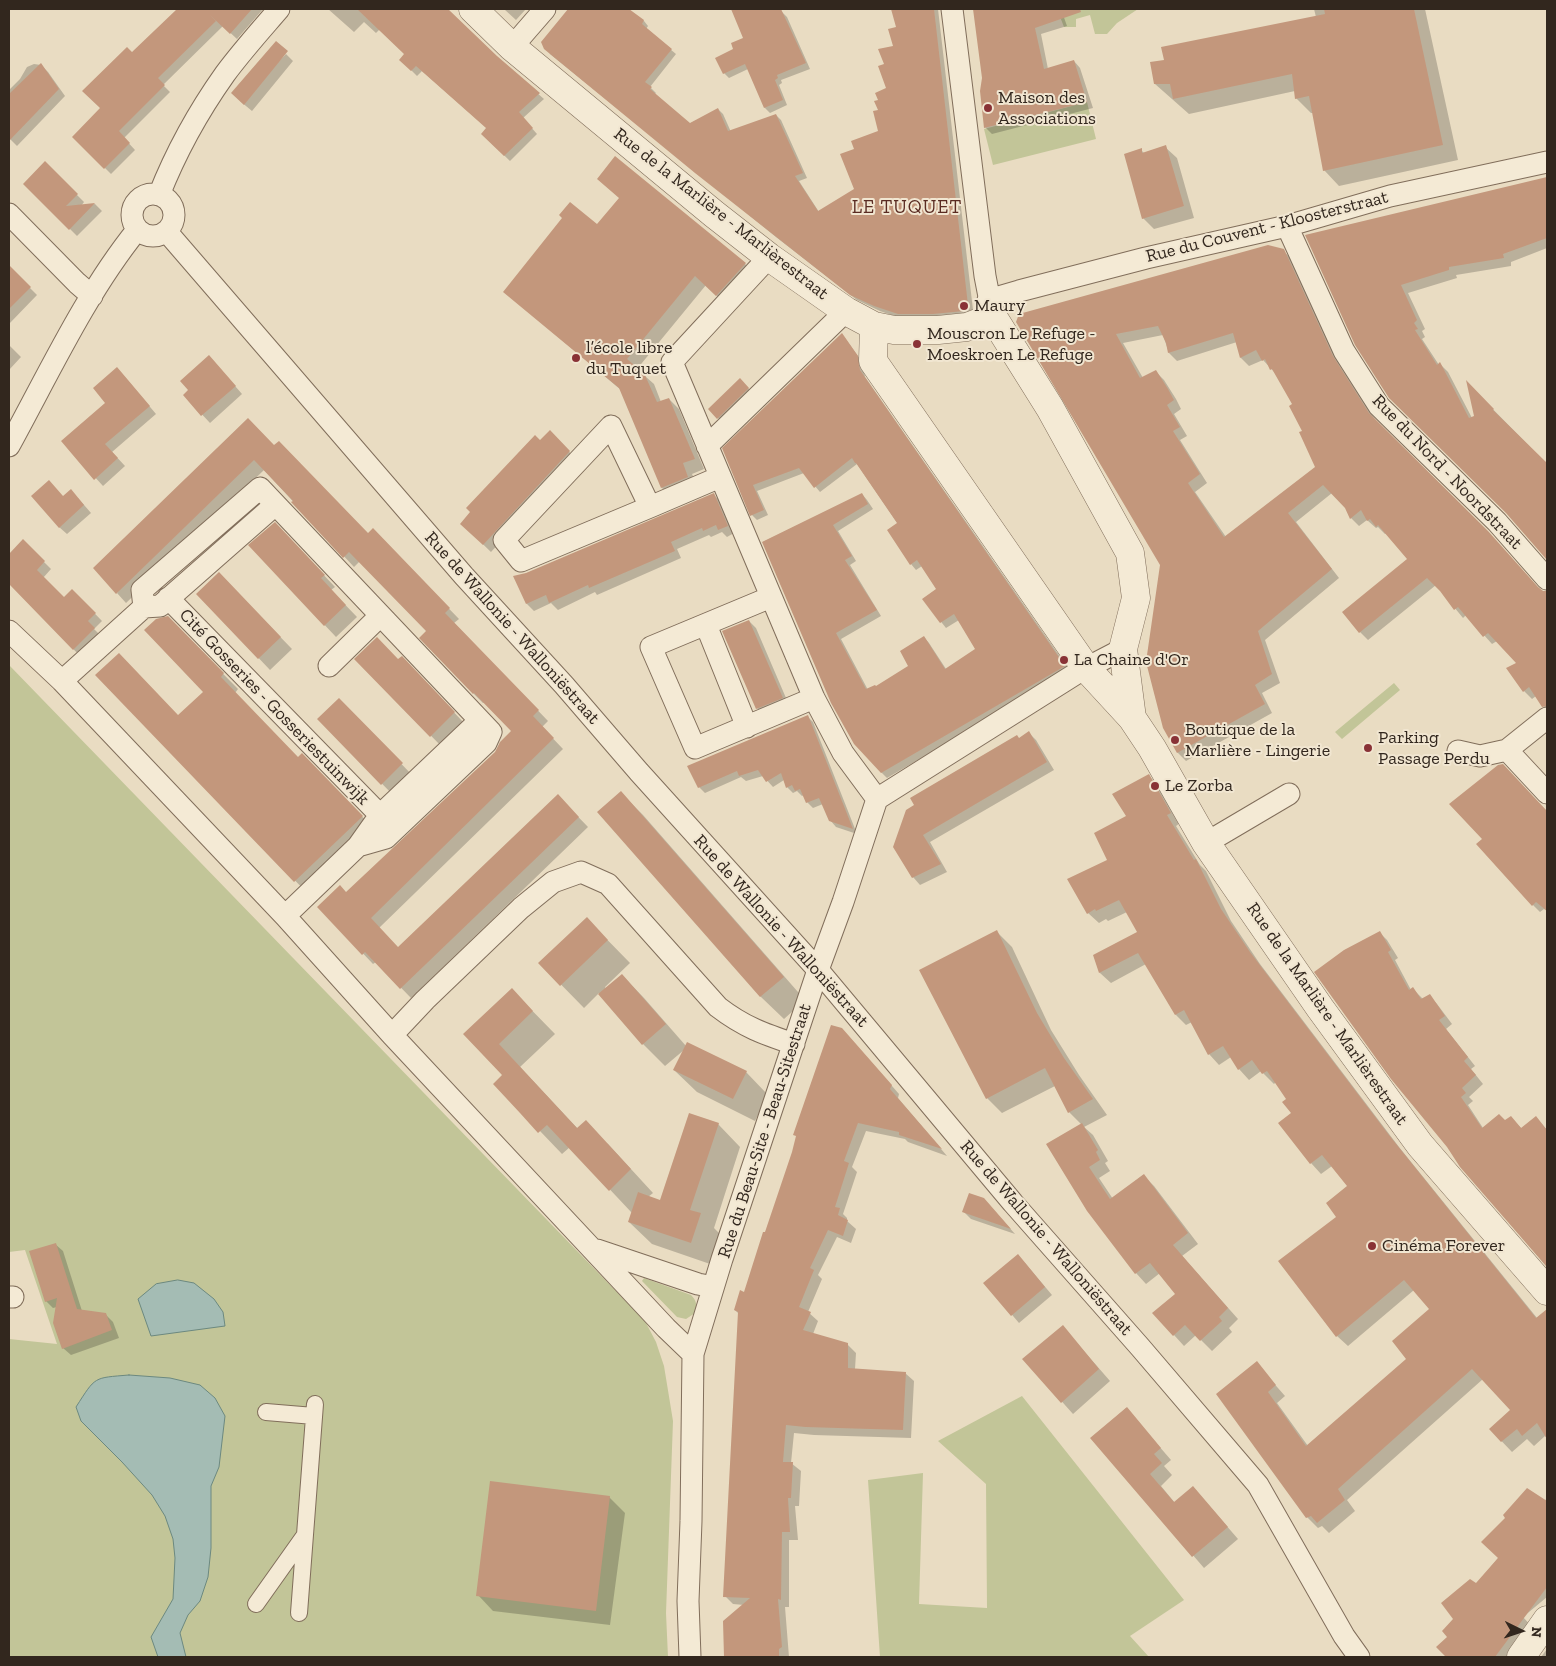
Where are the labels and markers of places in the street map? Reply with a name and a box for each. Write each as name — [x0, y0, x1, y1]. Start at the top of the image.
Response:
place label: Maison des Associations — [998, 87, 1096, 130]
marker: Maison des Associations — [982, 102, 994, 114]
place label: Maury — [974, 295, 1025, 317]
marker: Maury — [958, 300, 970, 312]
place label: Mouscron Le Refuge - Moeskroen Le Refuge — [927, 323, 1095, 366]
place label: l’école libre du Tuquet — [586, 337, 672, 379]
marker: Mouscron Le Refuge - Moeskroen Le Refuge — [911, 338, 923, 350]
marker: l’école libre du Tuquet — [570, 352, 582, 364]
place label: La Chaine d'Or — [1074, 649, 1189, 671]
marker: La Chaine d'Or — [1058, 654, 1070, 666]
place label: Boutique de la Marlière - Lingerie — [1185, 719, 1330, 762]
place label: Parking Passage Perdu — [1378, 727, 1490, 770]
marker: Boutique de la Marlière - Lingerie — [1169, 734, 1181, 746]
marker: Parking Passage Perdu — [1362, 742, 1374, 754]
place label: Le Zorba — [1165, 775, 1233, 797]
marker: Le Zorba — [1149, 780, 1161, 792]
place label: Cinéma Forever — [1382, 1235, 1505, 1257]
marker: Cinéma Forever — [1366, 1240, 1378, 1252]

